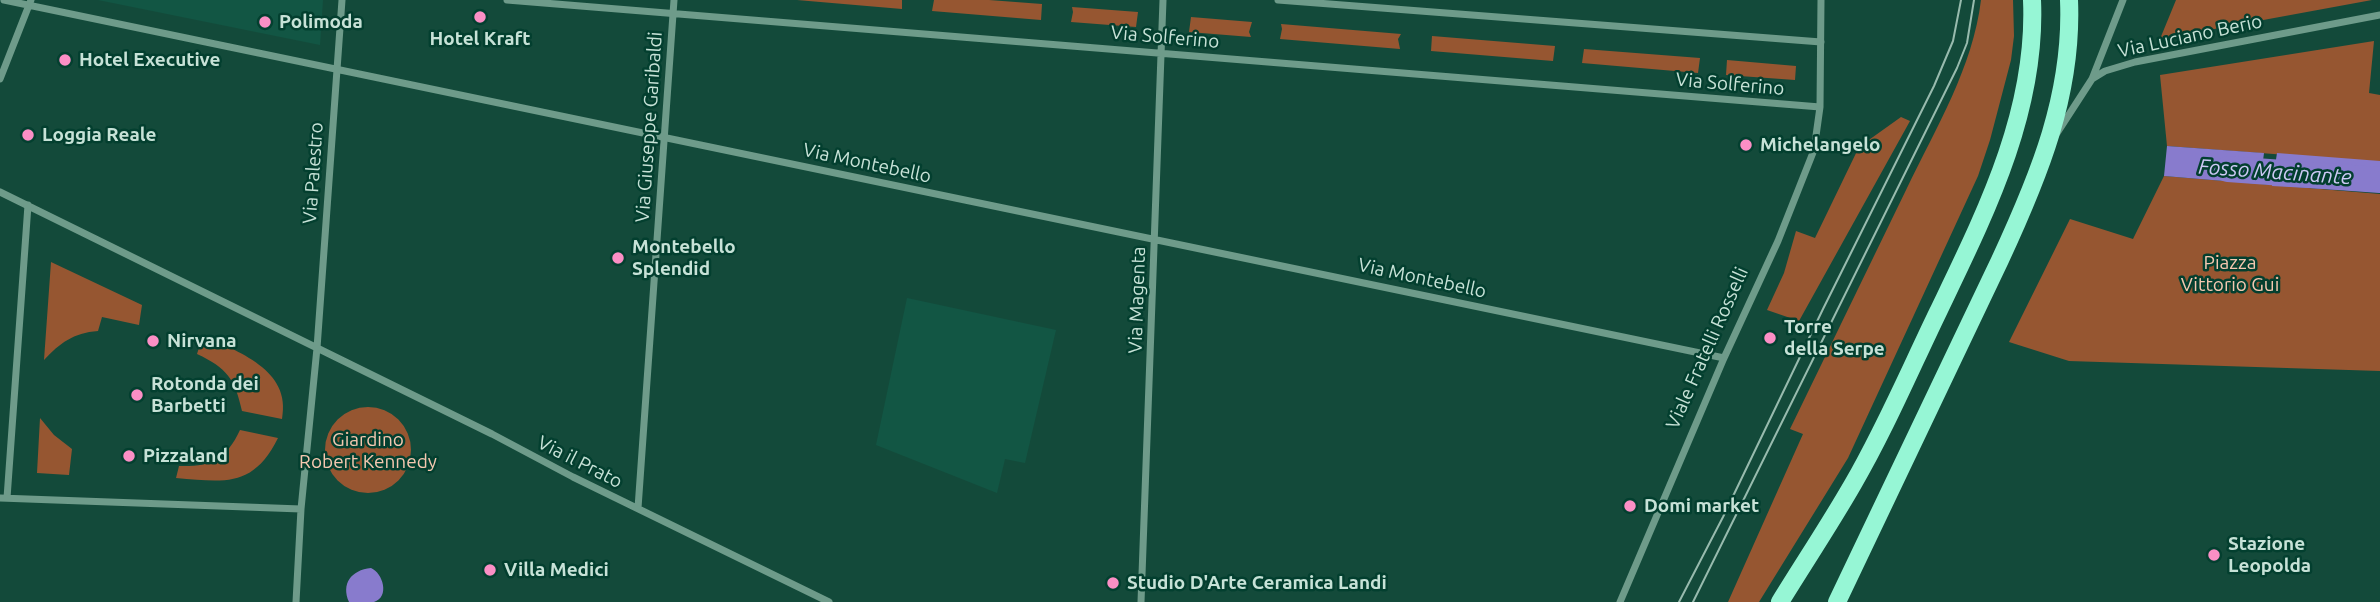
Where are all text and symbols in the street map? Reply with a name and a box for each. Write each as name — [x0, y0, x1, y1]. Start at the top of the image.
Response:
marker: Hotel Kraft — [472, 9, 488, 25]
street label: Via Luciano Berio — [2116, 10, 2264, 62]
place label: Polimoda — [279, 11, 363, 33]
marker: Polimoda — [257, 14, 273, 30]
street label: Via Solferino — [1110, 21, 1220, 53]
place label: Hotel Kraft — [430, 28, 530, 50]
street label: Via Giuseppe Garibaldi — [631, 31, 667, 223]
place label: Hotel Executive — [79, 49, 220, 71]
marker: Hotel Executive — [57, 52, 73, 68]
street label: Via Solferino — [1675, 68, 1785, 100]
street label: Via Palestro — [298, 121, 328, 225]
place label: Loggia Reale — [42, 124, 156, 146]
marker: Loggia Reale — [20, 127, 36, 143]
place label: Michelangelo — [1760, 134, 1880, 156]
marker: Michelangelo — [1738, 137, 1754, 153]
street label: Via Montebello — [801, 138, 933, 188]
water label: Fosso Macinante — [2198, 154, 2352, 190]
place label: Montebello Splendid — [632, 236, 736, 280]
street label: Via Magenta — [1124, 246, 1150, 354]
marker: Montebello Splendid — [610, 250, 626, 266]
park label: Piazza Vittorio Gui — [2181, 252, 2279, 296]
street label: Via Montebello — [1356, 253, 1488, 303]
street label: Viale Fratelli Rosselli — [1661, 264, 1753, 432]
place label: Torre della Serpe — [1784, 316, 1885, 360]
place label: Nirvana — [167, 330, 237, 352]
marker: Torre della Serpe — [1762, 330, 1778, 346]
marker: Nirvana — [145, 333, 161, 349]
place label: Rotonda dei Barbetti — [151, 373, 259, 417]
marker: Rotonda dei Barbetti — [129, 387, 145, 403]
park label: Giardino Robert Kennedy — [299, 429, 437, 473]
street label: Via il Prato — [534, 431, 626, 493]
place label: Pizzaland — [143, 445, 228, 467]
marker: Pizzaland — [121, 448, 137, 464]
place label: Domi market — [1644, 495, 1759, 517]
marker: Domi market — [1622, 498, 1638, 514]
place label: Stazione Leopolda — [2228, 533, 2311, 577]
marker: Stazione Leopolda — [2206, 547, 2222, 563]
place label: Villa Medici — [504, 559, 609, 581]
marker: Villa Medici — [482, 562, 498, 578]
place label: Studio D'Arte Ceramica Landi — [1127, 572, 1387, 594]
marker: Studio D'Arte Ceramica Landi — [1105, 575, 1121, 591]

